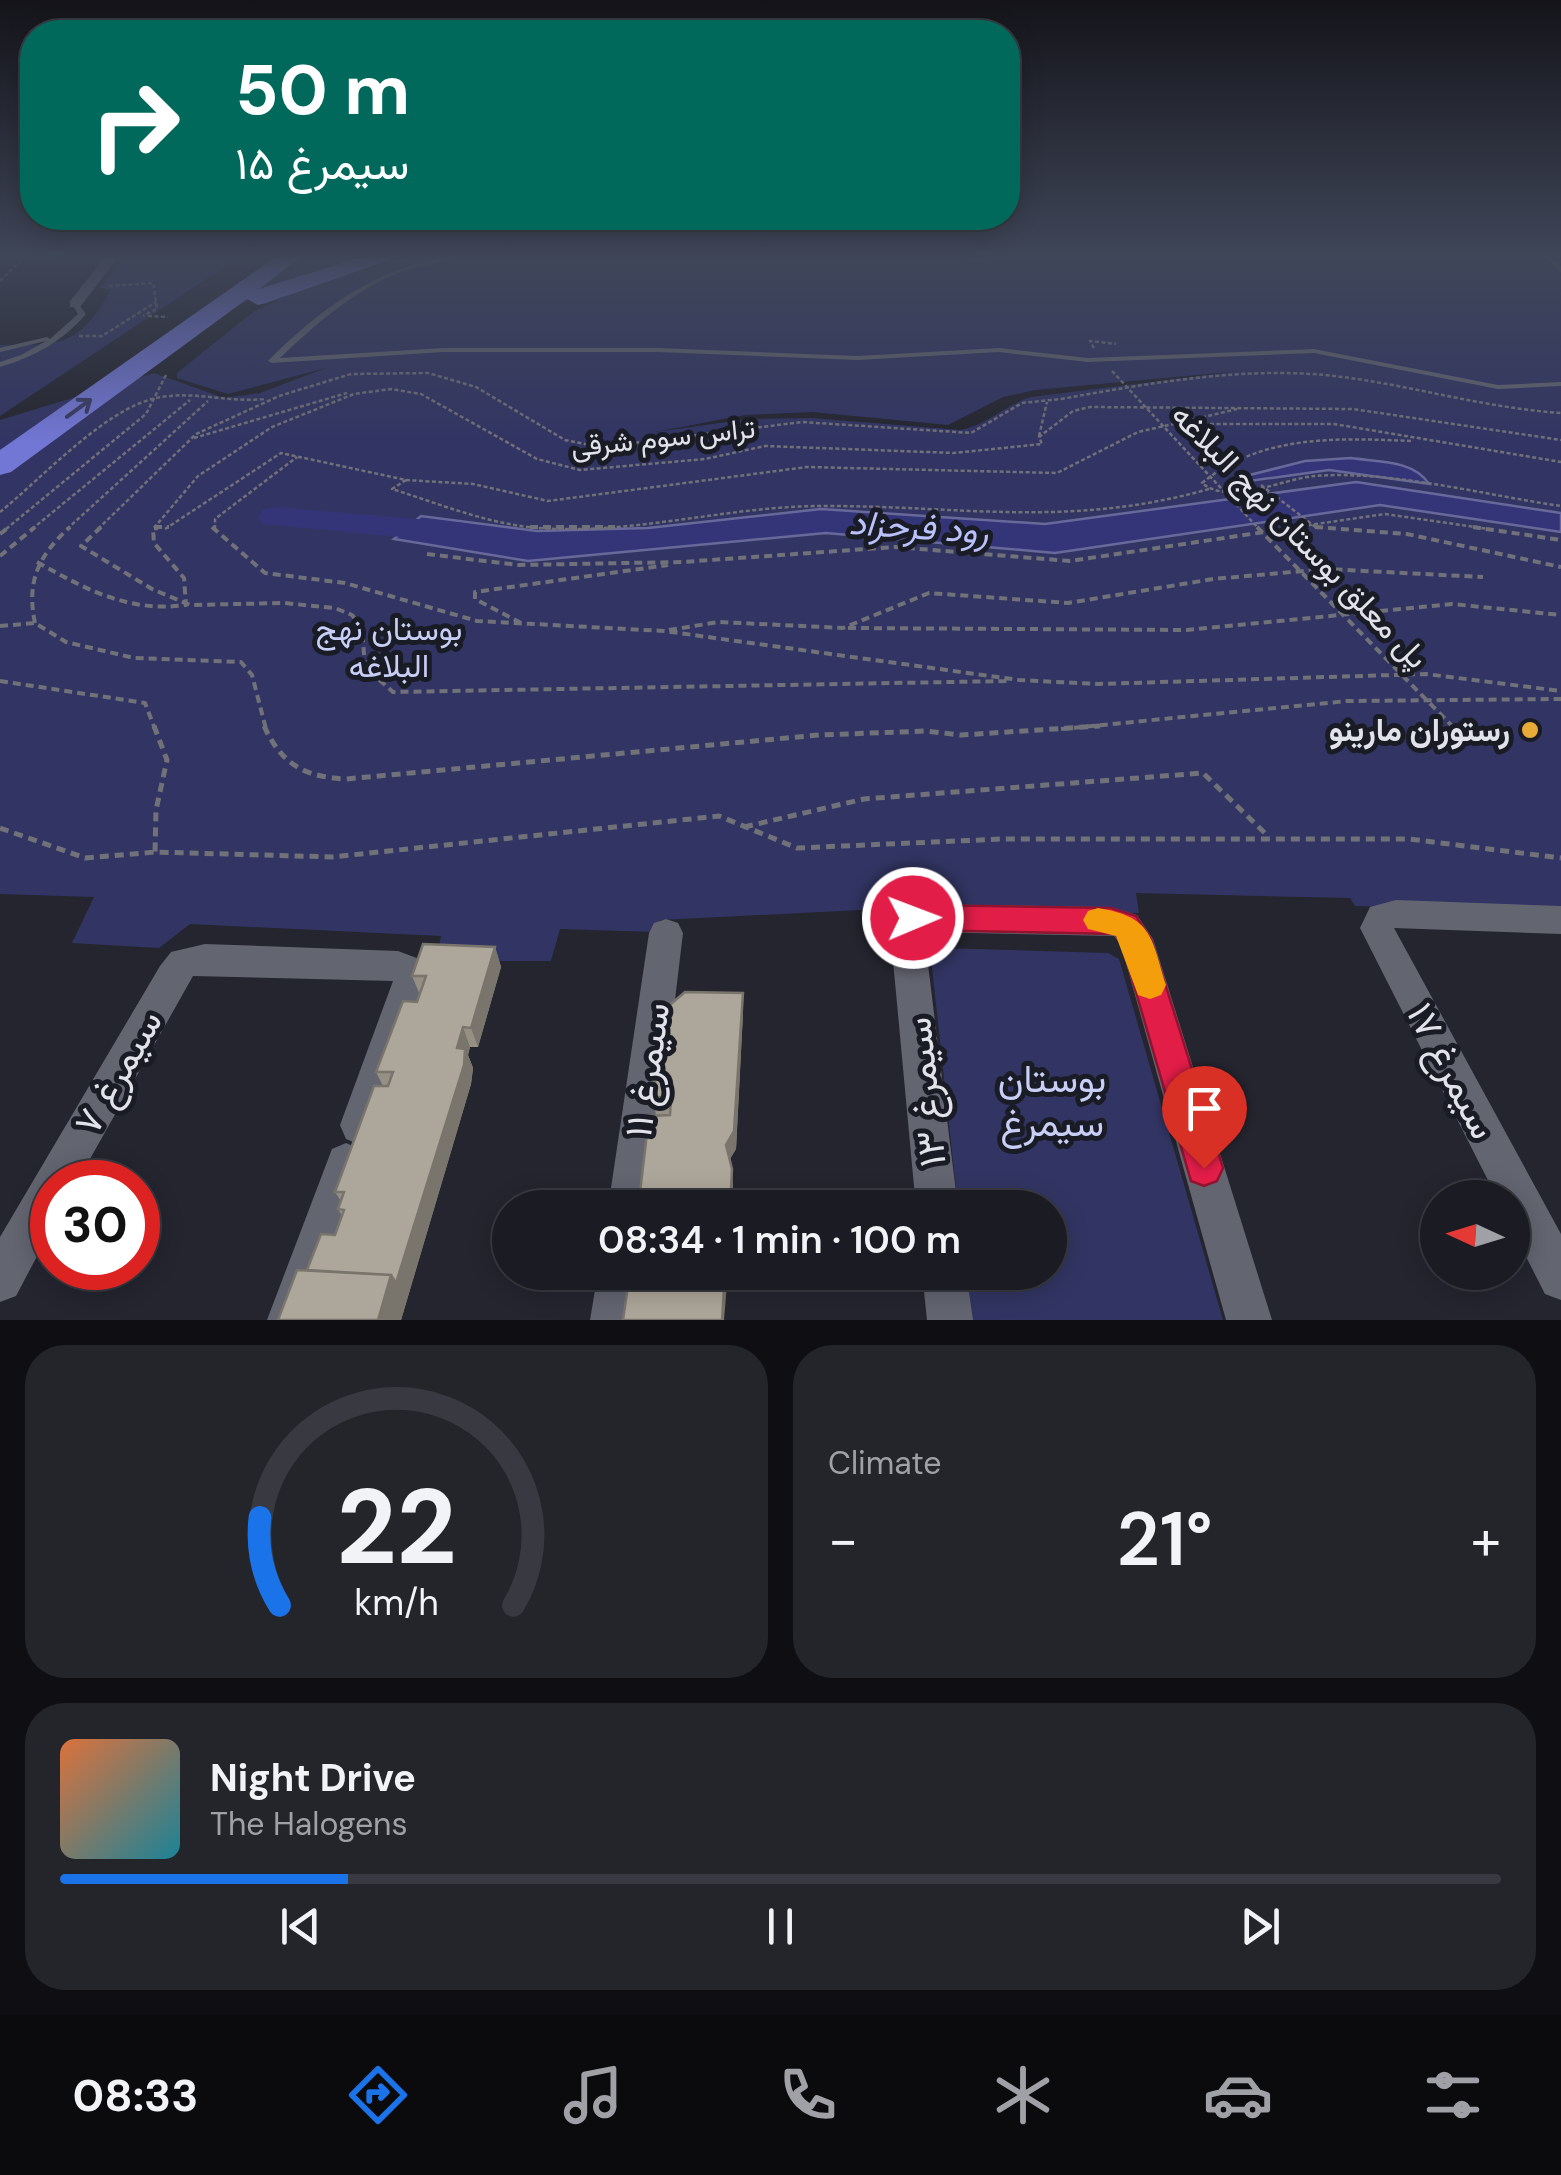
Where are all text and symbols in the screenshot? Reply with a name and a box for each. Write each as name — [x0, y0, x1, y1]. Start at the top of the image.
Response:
text: 50 m — [235, 45, 410, 136]
icon: right — [70, 60, 200, 190]
text: سیمرغ ۱۵ — [235, 134, 409, 193]
street label: پل معلق بوستان نهج البلاغه — [1162, 395, 1438, 678]
one-way arrow — [65, 397, 92, 418]
street label: تراس سوم شرقی — [569, 409, 757, 466]
water label: رود فرحزاد — [848, 499, 990, 555]
park label: بوستان نهج البلاغه — [316, 608, 462, 687]
place label: رستوران مارینو — [1329, 709, 1510, 751]
marker: رستوران مارینو — [1519, 719, 1541, 741]
position arrow — [861, 866, 965, 970]
street label: سیمرغ ۱۷ — [1394, 994, 1509, 1148]
street label: سیمرغ ۱۱ — [613, 999, 682, 1141]
street label: سیمرغ ۷ — [62, 1001, 175, 1144]
street label: سیمرغ ۱۳ — [892, 1015, 959, 1169]
park label: بوستان سیمرغ — [998, 1054, 1106, 1149]
pin — [1162, 1066, 1247, 1169]
icon: arrive — [1177, 1081, 1232, 1136]
speed limit sign: 30 — [30, 1160, 160, 1290]
north arrow — [1420, 1180, 1530, 1290]
map controls — [1420, 1180, 1530, 1290]
text: 08:34 · 1 min · 100 m — [598, 1215, 961, 1265]
text: Climate — [828, 1442, 942, 1484]
text: 22 — [336, 1460, 457, 1595]
text: 21° — [1116, 1491, 1213, 1588]
text: − — [828, 1504, 858, 1576]
text: + — [1471, 1504, 1501, 1576]
text: km/h — [354, 1580, 439, 1626]
text: Night Drive — [210, 1753, 416, 1803]
text: The Halogens — [210, 1803, 408, 1845]
icon: previous — [273, 1899, 328, 1954]
icon: pause — [753, 1899, 808, 1954]
icon: next — [1233, 1899, 1288, 1954]
icon: directions — [343, 2060, 413, 2130]
icon: music — [558, 2060, 628, 2130]
icon: phone — [773, 2060, 843, 2130]
icon: climate — [988, 2060, 1058, 2130]
icon: car — [1203, 2060, 1273, 2130]
icon: filters — [1418, 2060, 1488, 2130]
text: 08:33 — [73, 2066, 198, 2125]

